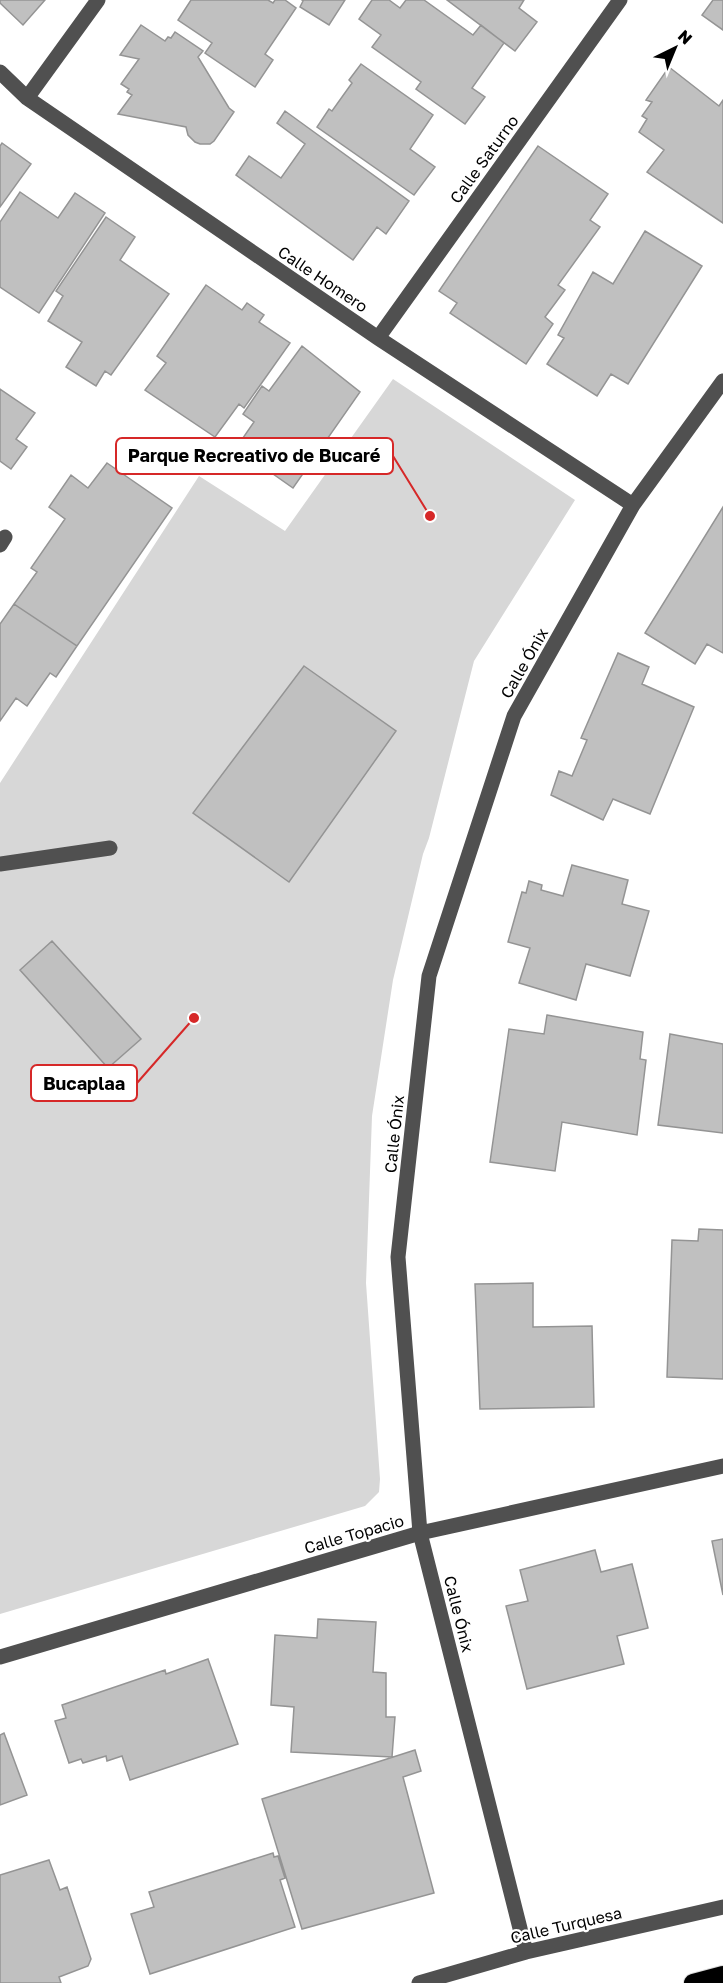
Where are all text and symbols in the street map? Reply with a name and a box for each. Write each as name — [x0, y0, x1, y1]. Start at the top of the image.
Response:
north arrow — [645, 18, 705, 78]
text: N — [674, 26, 697, 48]
street label: Calle Saturno — [445, 111, 523, 207]
street label: Calle Homero — [274, 242, 372, 316]
callout: Parque Recreativo de Bucaré — [116, 438, 393, 474]
text: Parque Recreativo de Bucaré — [128, 444, 381, 466]
street label: Calle Ónix — [496, 624, 552, 702]
callout: Bucaplaa — [31, 1065, 137, 1101]
text: Bucaplaa — [43, 1072, 125, 1094]
street label: Calle Ónix — [380, 1094, 408, 1174]
street label: Calle Topacio — [302, 1510, 406, 1558]
street label: Calle Ónix — [440, 1574, 478, 1654]
street label: Calle Turquesa — [508, 1902, 624, 1948]

